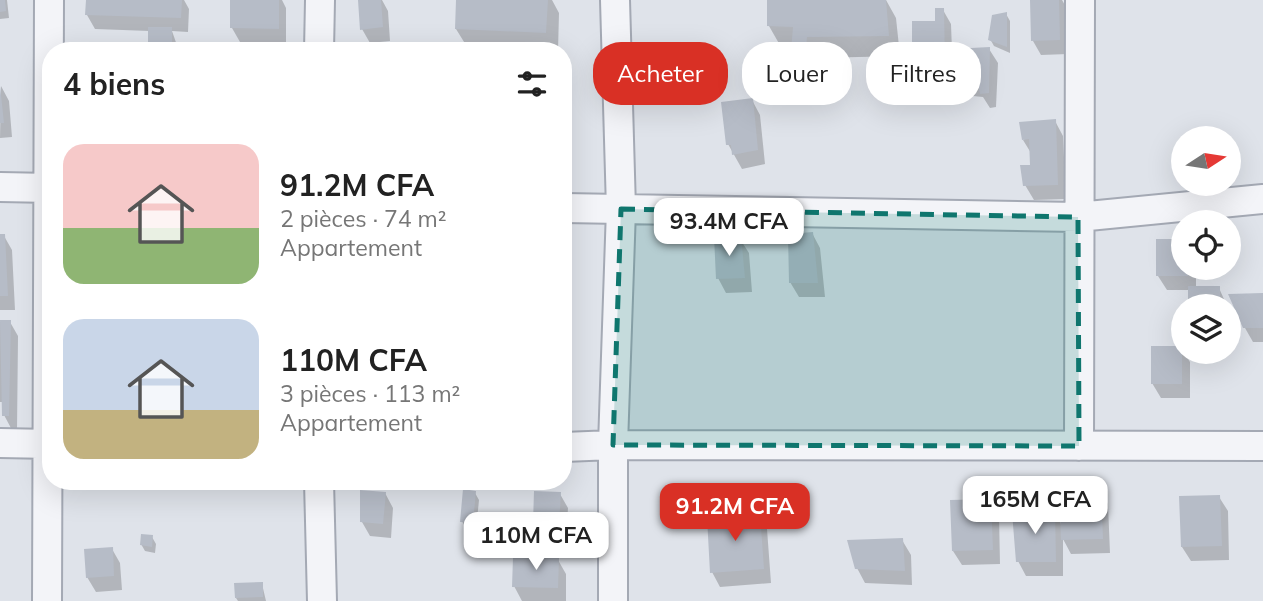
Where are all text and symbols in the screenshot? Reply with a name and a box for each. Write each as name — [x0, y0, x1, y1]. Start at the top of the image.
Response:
chip: Acheter — [593, 42, 728, 105]
chip: Louer — [742, 42, 852, 105]
chip: Filtres — [866, 42, 981, 105]
text: 4 biens — [63, 65, 165, 103]
icon: filters — [513, 65, 551, 103]
north arrow — [1171, 126, 1241, 196]
map controls — [1171, 126, 1241, 364]
text: 91.2M CFA — [280, 166, 434, 204]
icon: home — [119, 172, 203, 256]
pin: 93.4M CFA — [649, 198, 809, 258]
text: 2 pièces · 74 m² — [280, 204, 447, 233]
text: 93.4M CFA — [670, 206, 788, 235]
button: locate — [1171, 210, 1241, 280]
text: Appartement — [280, 233, 422, 262]
button: layers — [1171, 294, 1241, 364]
text: 110M CFA — [280, 341, 427, 379]
icon: home — [119, 347, 203, 431]
text: 3 pièces · 113 m² — [280, 379, 460, 408]
text: Appartement — [280, 408, 422, 437]
pin: 165M CFA — [963, 476, 1107, 536]
pin: 91.2M CFA — [655, 484, 815, 543]
text: 165M CFA — [979, 484, 1091, 513]
text: 91.2M CFA — [676, 491, 794, 520]
pin: 110M CFA — [464, 512, 608, 572]
text: 110M CFA — [480, 520, 592, 549]

